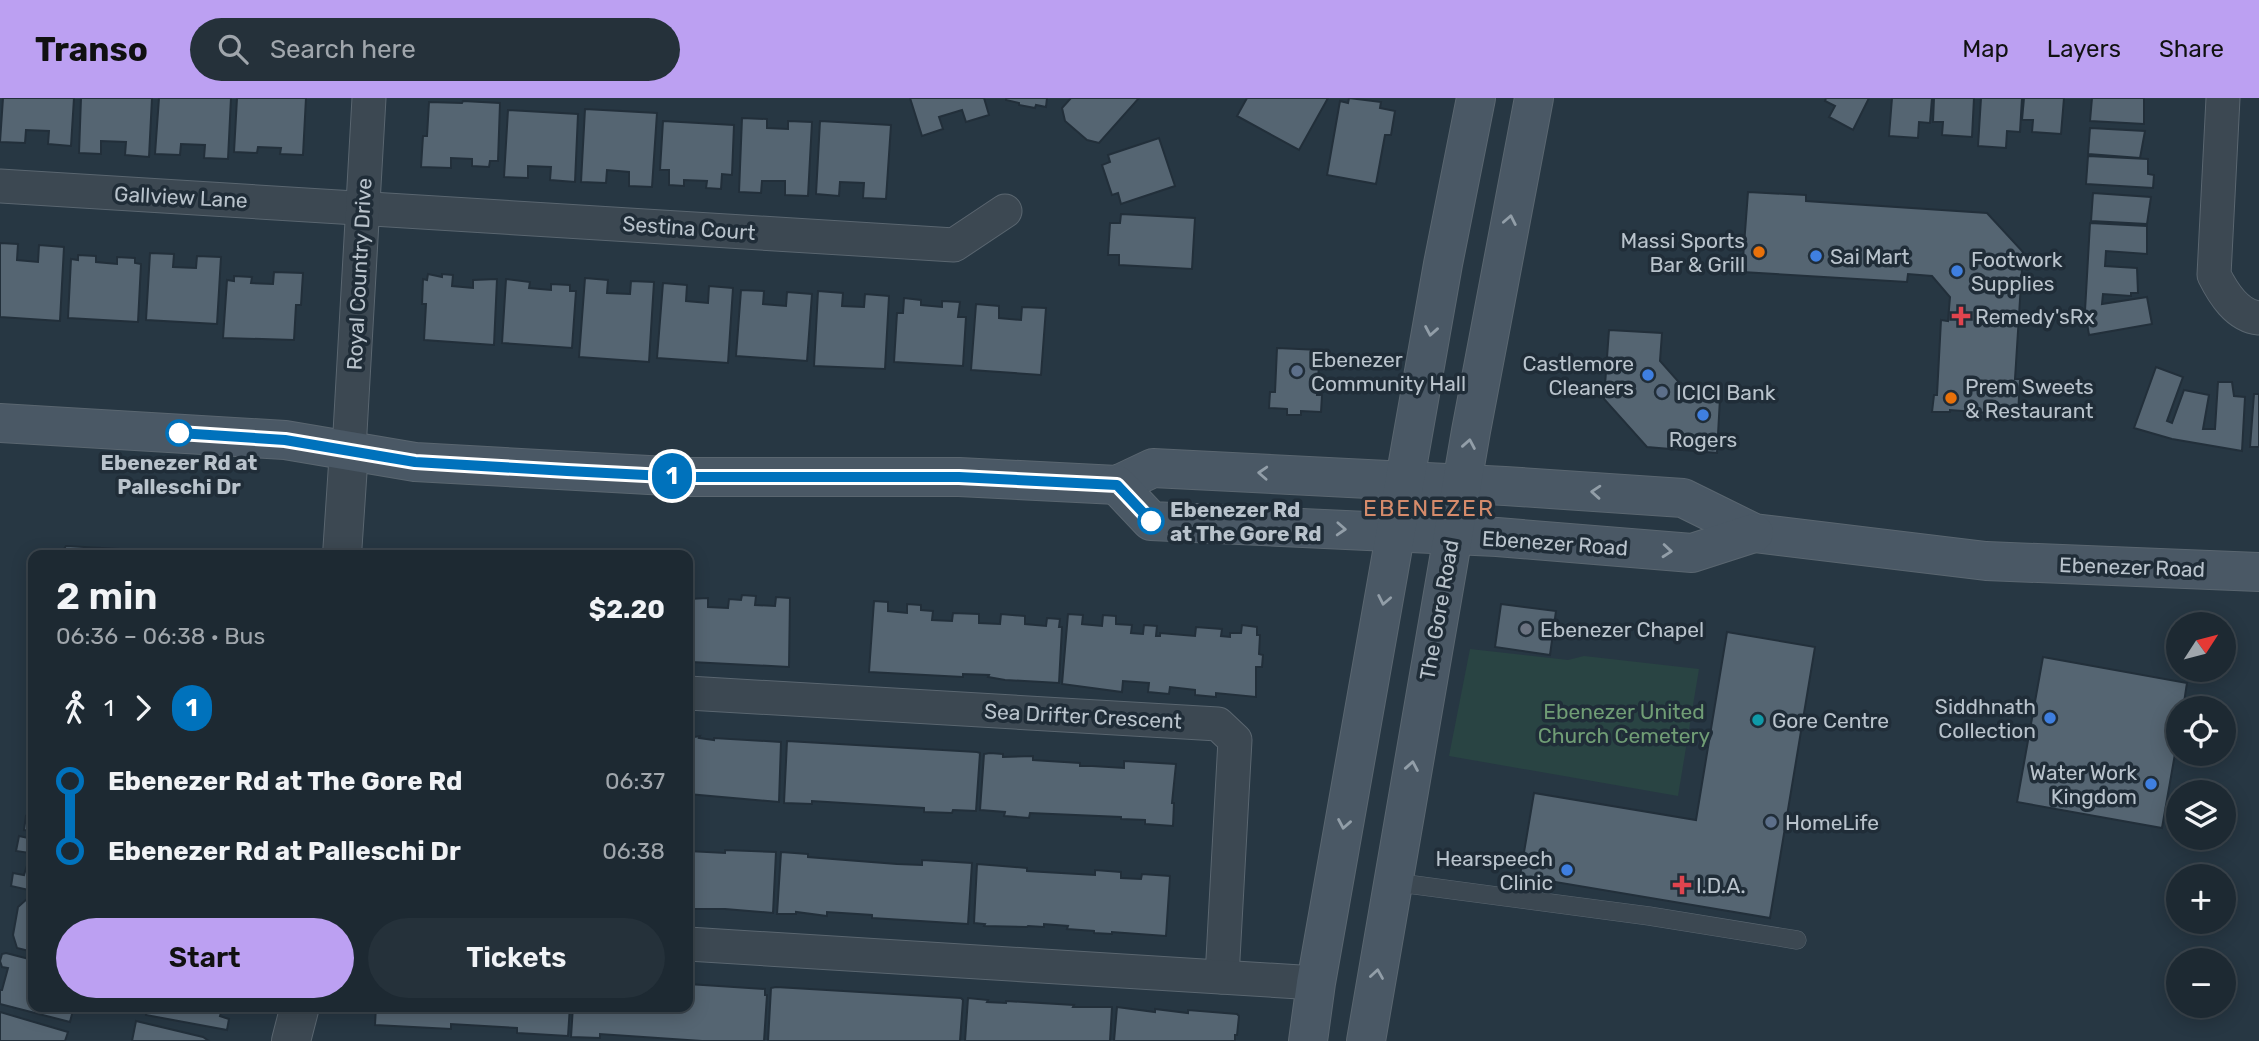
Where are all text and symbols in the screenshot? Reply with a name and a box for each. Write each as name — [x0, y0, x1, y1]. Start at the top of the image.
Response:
search box — [190, 18, 680, 81]
text: Transo — [35, 30, 148, 69]
icon: search — [214, 30, 252, 68]
text: Search here — [270, 34, 416, 65]
text: Map — [1962, 35, 2009, 63]
text: Layers — [2047, 35, 2121, 63]
text: Share — [2159, 35, 2224, 63]
street label: Royal Country Drive — [341, 177, 377, 371]
street label: Gallview Lane — [114, 181, 248, 213]
street label: Sestina Court — [622, 211, 756, 245]
one-way arrow — [1502, 215, 1517, 226]
place label: Massi Sports Bar & Grill — [1621, 228, 1745, 277]
marker: Massi Sports Bar & Grill — [1751, 244, 1767, 260]
place label: Sai Mart — [1830, 244, 1909, 269]
place label: Footwork Supplies — [1971, 247, 2063, 296]
marker: Sai Mart — [1808, 248, 1824, 264]
marker: Footwork Supplies — [1949, 263, 1965, 279]
place label: Remedy'sRx — [1975, 304, 2095, 329]
marker: Remedy'sRx — [1953, 308, 1969, 324]
one-way arrow — [1424, 325, 1439, 337]
place label: Ebenezer Community Hall — [1311, 347, 1466, 396]
place label: Castlemore Cleaners — [1522, 351, 1634, 400]
marker: Ebenezer Community Hall — [1289, 363, 1305, 379]
marker: Castlemore Cleaners — [1640, 367, 1656, 383]
place label: Prem Sweets & Restaurant — [1965, 374, 2094, 423]
place label: ICICI Bank — [1676, 380, 1776, 405]
marker: ICICI Bank — [1654, 384, 1670, 400]
marker: Prem Sweets & Restaurant — [1943, 390, 1959, 406]
marker: Rogers — [1695, 407, 1711, 423]
marker: Ebenezer Rd at Palleschi Dr — [166, 420, 192, 446]
place label: Rogers — [1669, 427, 1737, 452]
one-way arrow — [1461, 438, 1476, 450]
place label: Ebenezer Rd at Palleschi Dr — [101, 450, 258, 499]
line badge: 1 — [649, 453, 695, 499]
text: 1 — [666, 462, 678, 490]
one-way arrow — [1257, 466, 1268, 481]
one-way arrow — [1590, 485, 1601, 500]
district label: EBENEZER — [1363, 494, 1495, 522]
place label: Ebenezer Rd at The Gore Rd — [1170, 497, 1322, 546]
marker: Ebenezer Rd at The Gore Rd — [1138, 508, 1164, 534]
one-way arrow — [1336, 522, 1347, 537]
street label: Ebenezer Road — [1481, 525, 1629, 561]
street label: The Gore Road — [1414, 538, 1464, 682]
one-way arrow — [1662, 543, 1673, 558]
street label: Ebenezer Road — [2059, 552, 2205, 582]
text: 2 min — [56, 573, 158, 619]
text: $2.20 — [589, 594, 665, 625]
one-way arrow — [1377, 594, 1392, 605]
north arrow — [2166, 612, 2236, 682]
map controls — [2166, 612, 2236, 1018]
place label: Ebenezer Chapel — [1540, 617, 1704, 642]
marker: Ebenezer Chapel — [1518, 621, 1534, 637]
text: 06:36 – 06:38 · Bus — [56, 622, 265, 650]
icon: walk — [56, 689, 94, 727]
icon: forward — [124, 689, 162, 727]
text: 1 — [104, 694, 114, 722]
text: 1 — [186, 694, 198, 722]
place label: Siddhnath Collection — [1935, 694, 2036, 743]
button: locate — [2166, 696, 2236, 766]
street label: Sea Drifter Crescent — [983, 698, 1183, 734]
park label: Ebenezer United Church Cemetery — [1538, 699, 1711, 748]
place label: Gore Centre — [1772, 708, 1889, 733]
marker: Siddhnath Collection — [2042, 710, 2058, 726]
marker: Gore Centre — [1750, 712, 1766, 728]
one-way arrow — [1404, 760, 1419, 772]
place label: Water Work Kingdom — [2030, 760, 2137, 809]
text: Ebenezer Rd at The Gore Rd — [108, 766, 463, 797]
text: 06:37 — [605, 767, 665, 795]
marker: Water Work Kingdom — [2143, 776, 2159, 792]
button: layers — [2166, 780, 2236, 850]
place label: HomeLife — [1785, 810, 1879, 835]
marker: HomeLife — [1763, 814, 1779, 830]
one-way arrow — [1337, 818, 1352, 829]
text: Ebenezer Rd at Palleschi Dr — [108, 836, 461, 867]
text: 06:38 — [602, 837, 665, 865]
place label: Hearspeech Clinic — [1436, 846, 1553, 895]
marker: Hearspeech Clinic — [1559, 862, 1575, 878]
button: + — [2166, 864, 2236, 934]
place label: I.D.A. — [1696, 873, 1746, 898]
marker: I.D.A. — [1674, 877, 1690, 893]
button: Start — [56, 918, 354, 998]
button: Tickets — [368, 918, 665, 998]
button: − — [2166, 948, 2236, 1018]
one-way arrow — [1369, 968, 1384, 980]

